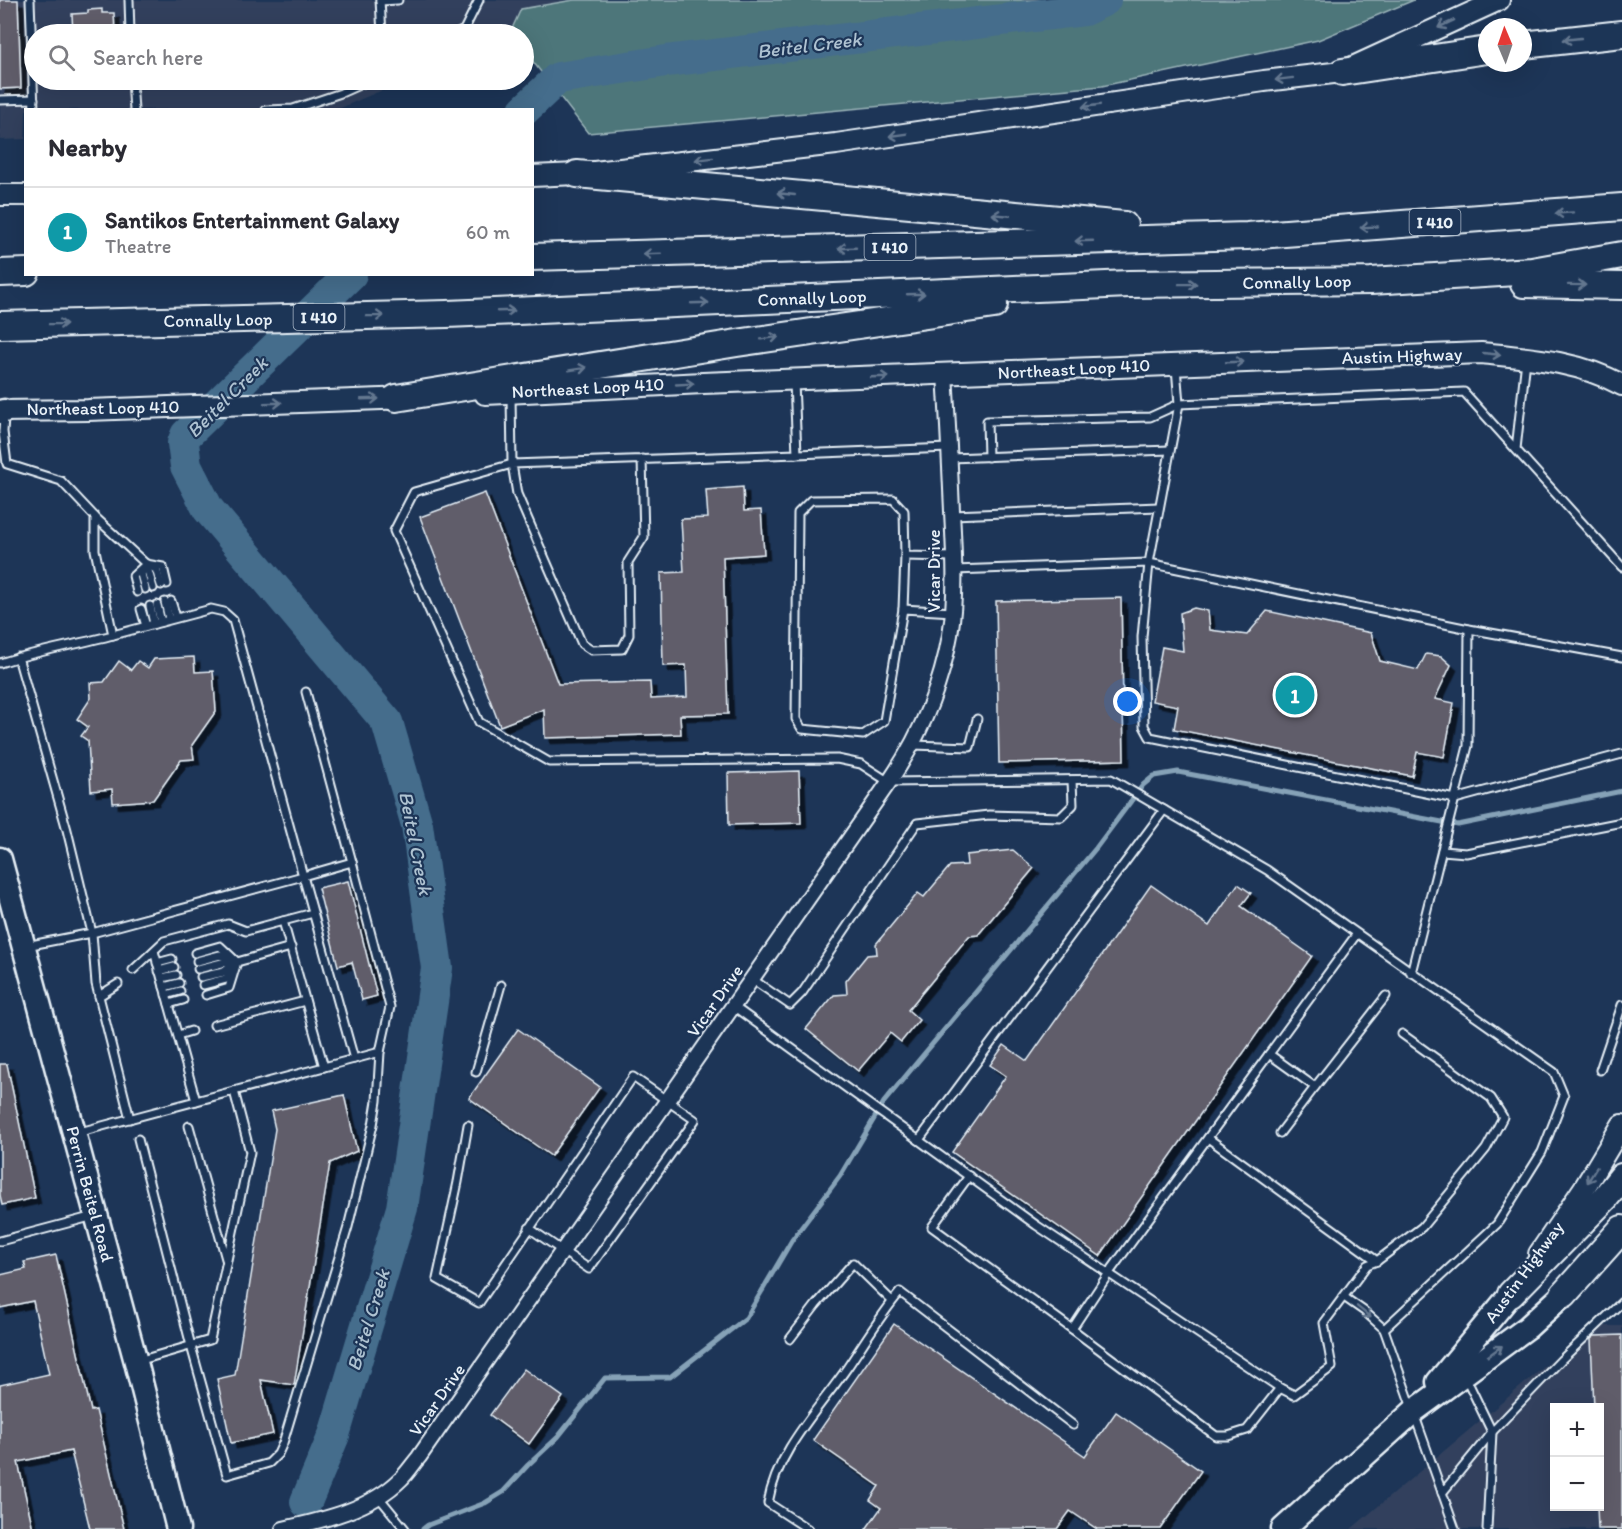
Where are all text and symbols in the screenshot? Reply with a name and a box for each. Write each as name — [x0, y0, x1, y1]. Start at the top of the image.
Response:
north arrow — [1478, 18, 1532, 72]
one-way arrow — [1437, 19, 1455, 31]
search box — [24, 24, 534, 90]
water label: Beitel Creek — [755, 26, 864, 63]
one-way arrow — [1563, 33, 1583, 44]
icon: search — [45, 41, 78, 74]
text: Search here — [93, 44, 203, 71]
one-way arrow — [1274, 73, 1294, 84]
one-way arrow — [1081, 101, 1101, 112]
one-way arrow — [888, 129, 908, 140]
text: Nearby — [48, 131, 127, 163]
one-way arrow — [695, 154, 715, 165]
one-way arrow — [776, 188, 796, 199]
text: Santikos Entertainment Galaxy — [105, 207, 399, 234]
one-way arrow — [1554, 207, 1574, 218]
one-way arrow — [991, 209, 1011, 220]
road number: I 410 — [1410, 209, 1460, 235]
text: 1 — [63, 220, 72, 244]
text: 60 m — [466, 220, 510, 244]
one-way arrow — [1360, 222, 1380, 233]
text: Theatre — [105, 234, 171, 258]
road number: I 410 — [864, 234, 916, 260]
one-way arrow — [1074, 235, 1094, 246]
one-way arrow — [837, 242, 857, 254]
one-way arrow — [643, 248, 663, 259]
street label: Connally Loop — [1242, 270, 1352, 294]
one-way arrow — [1177, 278, 1197, 289]
one-way arrow — [1566, 279, 1586, 291]
street label: Connally Loop — [757, 285, 867, 311]
one-way arrow — [906, 288, 926, 299]
one-way arrow — [690, 297, 710, 308]
road number: I 410 — [294, 304, 344, 330]
one-way arrow — [495, 306, 515, 317]
street label: Connally Loop — [163, 308, 273, 332]
one-way arrow — [365, 310, 385, 321]
one-way arrow — [48, 318, 68, 330]
one-way arrow — [760, 332, 780, 343]
street label: Austin Highway — [1342, 343, 1463, 369]
one-way arrow — [1482, 349, 1502, 360]
water label: Beitel Creek — [181, 350, 274, 443]
street label: Northeast Loop 410 — [997, 354, 1151, 384]
one-way arrow — [1224, 356, 1244, 367]
one-way arrow — [567, 363, 587, 374]
one-way arrow — [869, 371, 889, 382]
street label: Northeast Loop 410 — [511, 373, 665, 403]
one-way arrow — [674, 378, 694, 389]
one-way arrow — [360, 394, 380, 405]
street label: Northeast Loop 410 — [26, 396, 180, 420]
one-way arrow — [262, 397, 282, 409]
street label: Vicar Drive — [923, 529, 945, 613]
pin: 1 — [1276, 672, 1314, 718]
your location — [1113, 687, 1142, 716]
water label: Beitel Creek — [394, 789, 438, 898]
street label: Vicar Drive — [682, 961, 748, 1041]
street label: Perrin Beitel Road — [61, 1124, 119, 1265]
one-way arrow — [1585, 1166, 1597, 1183]
street label: Austin Highway — [1480, 1216, 1569, 1327]
water label: Beitel Creek — [341, 1265, 395, 1374]
one-way arrow — [1356, 1305, 1372, 1318]
one-way arrow — [1486, 1345, 1502, 1357]
street label: Vicar Drive — [404, 1360, 470, 1440]
map controls — [1550, 1403, 1604, 1511]
button: + — [1550, 1403, 1604, 1457]
button: − — [1550, 1457, 1604, 1511]

